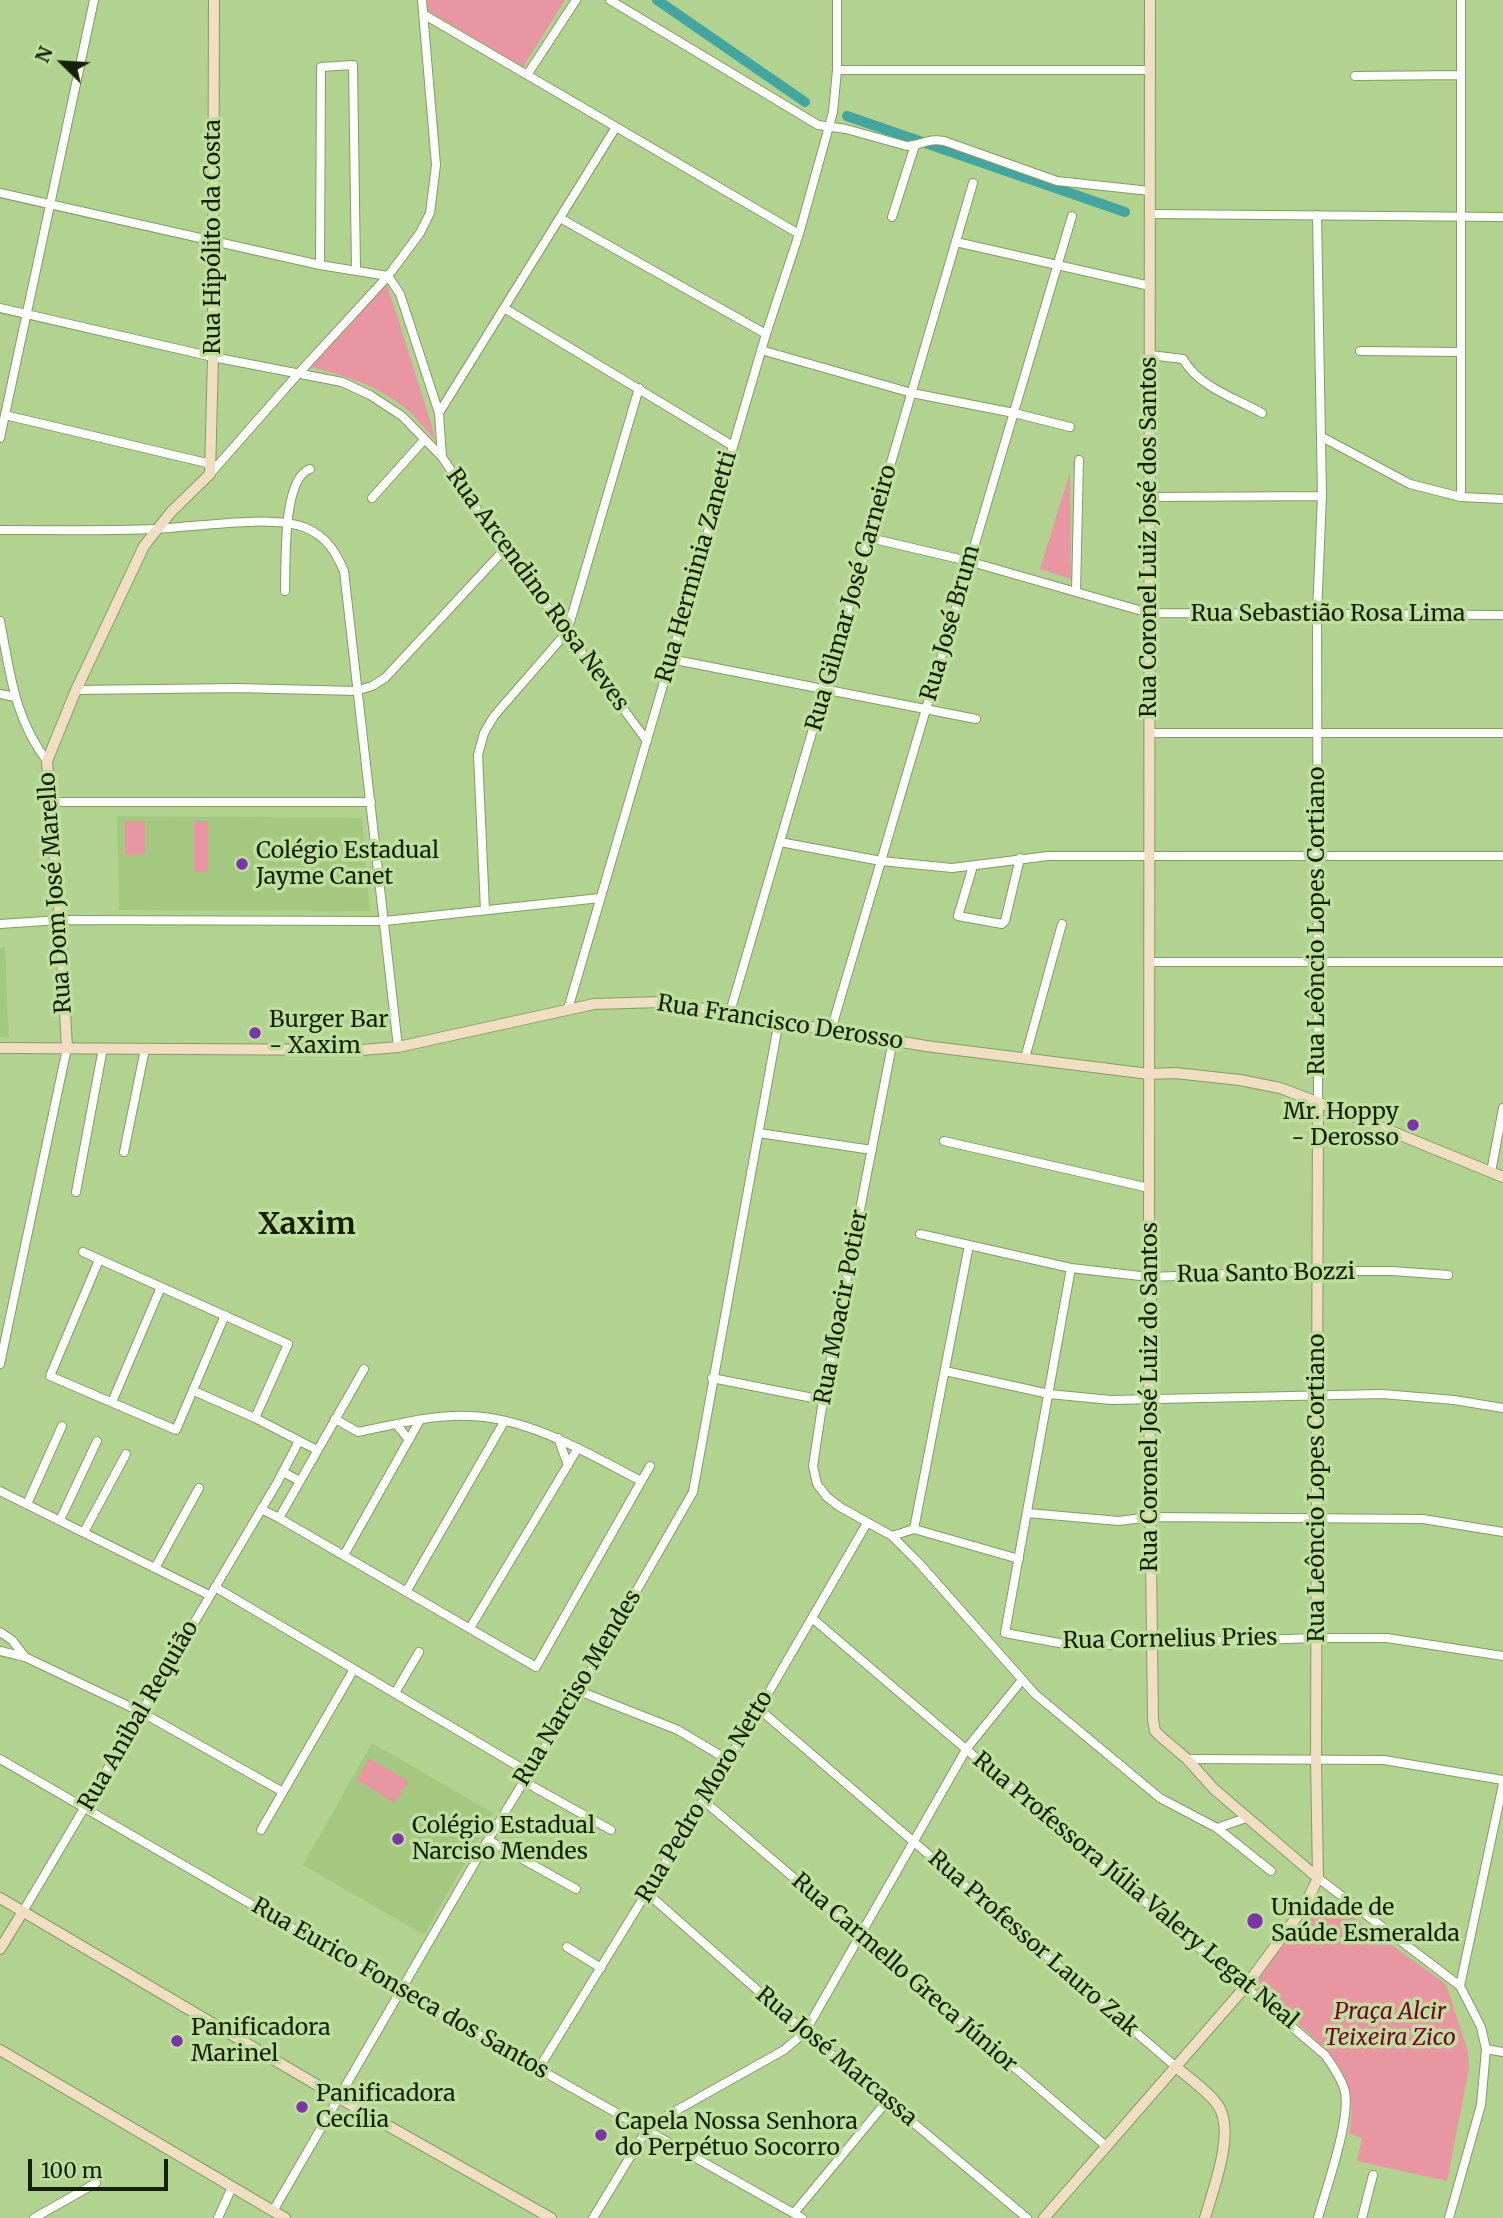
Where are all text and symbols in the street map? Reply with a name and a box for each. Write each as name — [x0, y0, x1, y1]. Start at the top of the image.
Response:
north arrow — [28, 28, 98, 98]
text: N — [30, 43, 58, 66]
street label: Rua Hipólito da Costa — [199, 119, 227, 355]
street label: Rua Coronel Luiz José dos Santos — [1135, 356, 1163, 718]
street label: Rua Herminia Zanetti — [651, 448, 743, 686]
street label: Rua Gilmar José Carneiro — [801, 462, 903, 734]
street label: Rua Arcendino Rosa Neves — [440, 463, 634, 717]
street label: Rua José Brum — [916, 542, 986, 704]
street label: Rua Sebastião Rosa Lima — [1191, 600, 1465, 628]
street label: Rua Leôncio Lopes Cortiano — [1303, 767, 1331, 1075]
street label: Rua Dom José Marello — [34, 771, 78, 1015]
place label: Colégio Estadual Jayme Canet — [256, 837, 439, 891]
marker: Colégio Estadual Jayme Canet — [234, 856, 250, 872]
street label: Rua Francisco Derosso — [655, 990, 905, 1056]
place label: Burger Bar - Xaxim — [269, 1006, 389, 1060]
marker: Burger Bar - Xaxim — [247, 1025, 263, 1041]
place label: Mr. Hoppy - Derosso — [1283, 1098, 1399, 1152]
marker: Mr. Hoppy - Derosso — [1405, 1117, 1421, 1133]
street label: Rua Moacir Potier — [810, 1207, 874, 1407]
district label: Xaxim — [258, 1208, 356, 1244]
street label: Rua Coronel José Luiz do Santos — [1136, 1222, 1164, 1572]
street label: Rua Santo Bozzi — [1177, 1259, 1355, 1289]
street label: Rua Leôncio Lopes Cortiano — [1303, 1334, 1331, 1642]
street label: Rua Narciso Mendes — [509, 1585, 647, 1791]
street label: Rua Anibal Requião — [73, 1616, 205, 1816]
street label: Rua Cornelius Pries — [1062, 1624, 1278, 1656]
street label: Rua Pedro Moro Netto — [631, 1686, 779, 1908]
street label: Rua Professora Júlia Valery Legat Neal — [967, 1747, 1303, 2035]
place label: Colégio Estadual Narciso Mendes — [412, 1812, 595, 1866]
marker: Colégio Estadual Narciso Mendes — [390, 1831, 406, 1847]
street label: Rua Professor Lauro Zak — [922, 1845, 1144, 2043]
street label: Rua Carmello Greca Júnior — [786, 1868, 1022, 2078]
street label: Rua Eurico Fonseca dos Santos — [247, 1893, 553, 2085]
place label: Unidade de Saúde Esmeralda — [1271, 1894, 1460, 1948]
marker: Unidade de Saúde Esmeralda — [1245, 1911, 1265, 1931]
street label: Rua José Marcassa — [750, 1981, 922, 2133]
park label: Praça Alcir Teixeira Zico — [1324, 1998, 1456, 2052]
place label: Panificadora Marinel — [191, 2014, 330, 2068]
marker: Panificadora Marinel — [169, 2033, 185, 2049]
place label: Panificadora Cecília — [316, 2080, 455, 2134]
marker: Panificadora Cecília — [294, 2099, 310, 2115]
place label: Capela Nossa Senhora do Perpétuo Socorro — [615, 2108, 858, 2162]
marker: Capela Nossa Senhora do Perpétuo Socorro — [593, 2127, 609, 2143]
scale bar — [32, 2144, 172, 2188]
text: 100 m — [41, 2157, 103, 2184]

